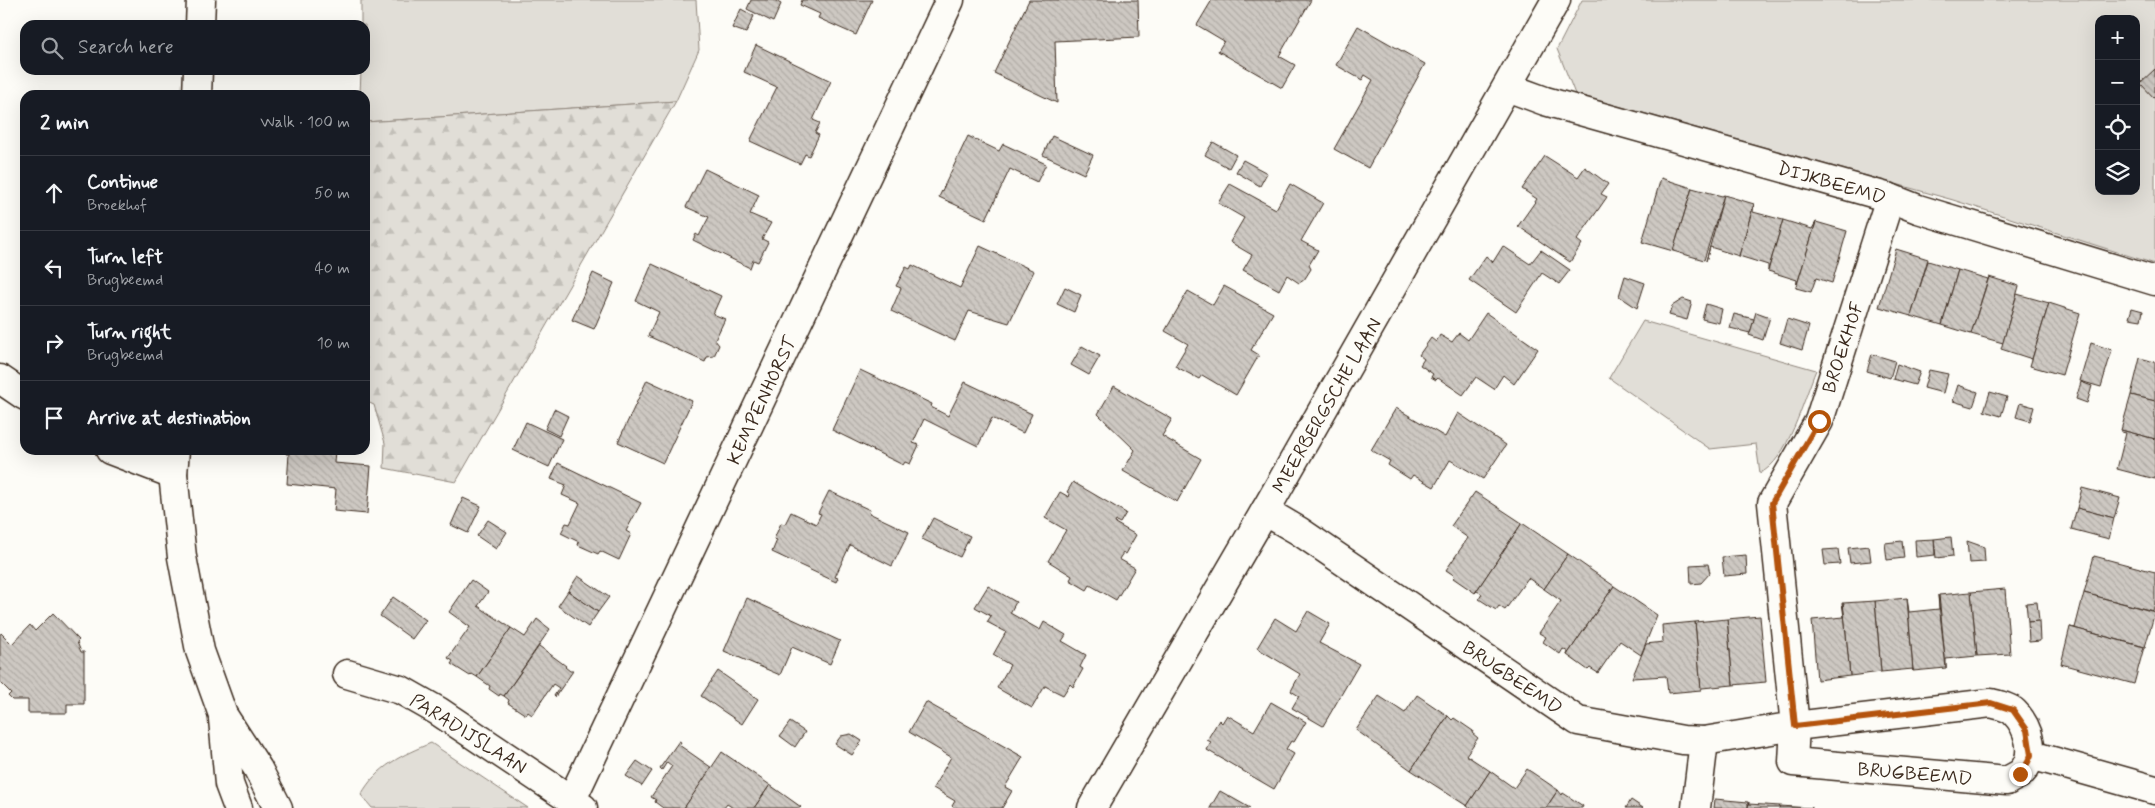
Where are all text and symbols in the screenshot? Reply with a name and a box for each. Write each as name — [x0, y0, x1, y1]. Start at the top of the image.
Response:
map controls — [2095, 15, 2140, 195]
button: + — [2095, 15, 2140, 60]
search box — [20, 20, 370, 75]
icon: search — [38, 34, 66, 62]
text: Search here — [78, 35, 174, 60]
button: − — [2095, 60, 2140, 105]
button: locate — [2095, 105, 2140, 150]
text: 2 min — [40, 109, 89, 137]
text: Walk · 100 m — [260, 112, 350, 133]
button: layers — [2095, 150, 2140, 195]
street label: DIJKBEEMD — [1774, 156, 1889, 211]
text: Continue — [87, 170, 158, 195]
icon: ahead — [40, 179, 68, 207]
text: 50 m — [314, 183, 350, 204]
text: Broekhof — [87, 195, 147, 216]
text: Turn left — [87, 245, 163, 270]
icon: left — [40, 254, 68, 282]
text: 40 m — [314, 258, 350, 279]
text: Brugbeemd — [87, 270, 163, 291]
street label: BROEKHOF — [1817, 298, 1870, 396]
street label: MEERBERGSCHE LAAN — [1267, 314, 1388, 498]
text: Turn right — [87, 320, 171, 345]
icon: right — [40, 329, 68, 357]
street label: KEMPENHORST — [722, 331, 804, 469]
text: 10 m — [317, 333, 350, 354]
text: Brugbeemd — [87, 345, 163, 366]
icon: arrive — [40, 404, 68, 432]
text: Arrive at destination — [87, 406, 251, 431]
route start — [1808, 410, 1831, 433]
street label: BRUGBEEMD — [1457, 636, 1567, 721]
street label: PARADIJSLAAN — [405, 688, 531, 780]
street label: BRUGBEEMD — [1856, 757, 1973, 792]
route end — [2009, 763, 2032, 786]

